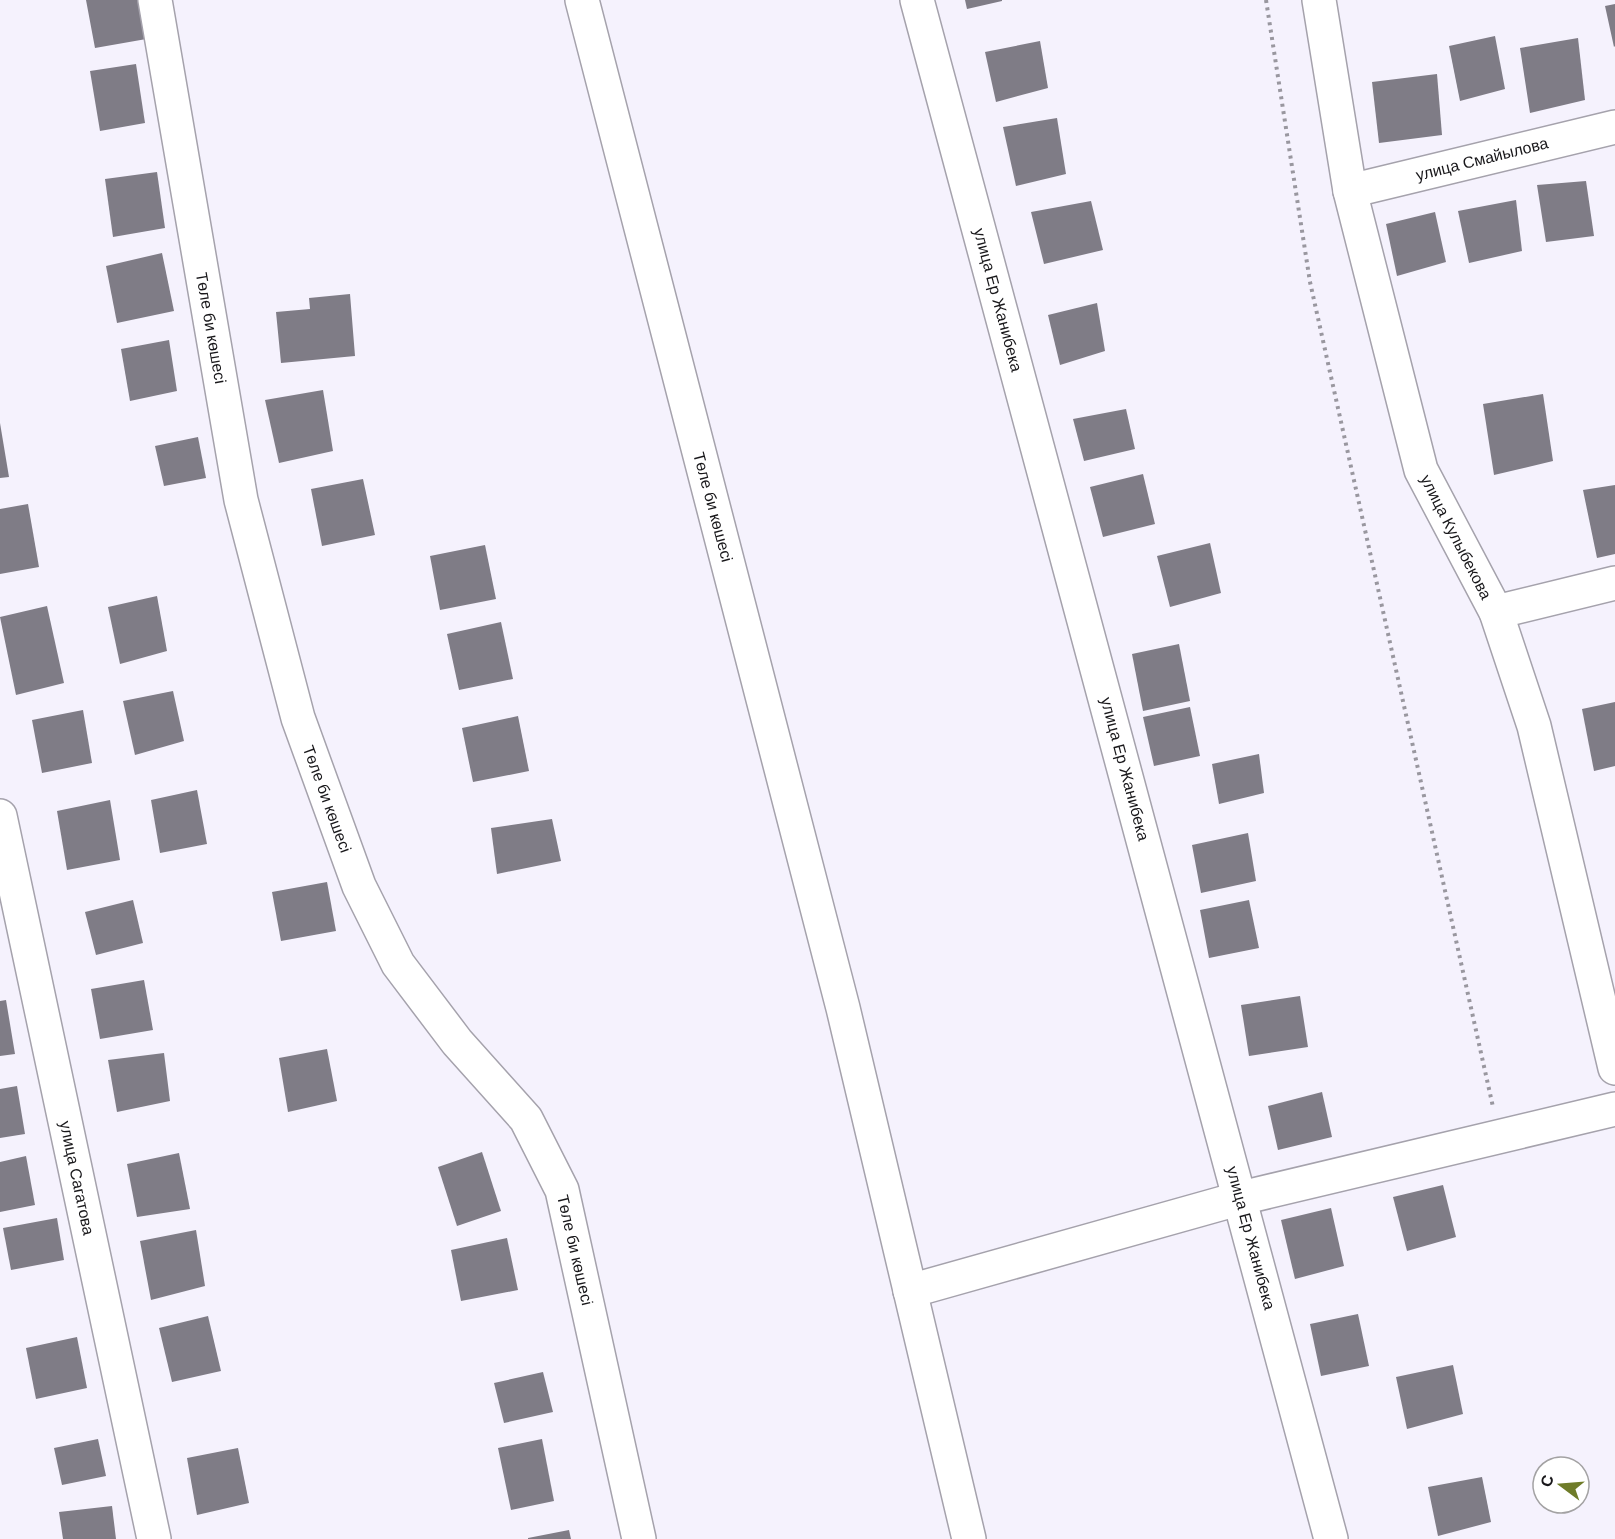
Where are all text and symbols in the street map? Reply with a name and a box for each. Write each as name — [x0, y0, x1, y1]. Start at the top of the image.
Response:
street label: улица Смайылова — [1414, 132, 1551, 186]
street label: улица Ер Жанибека — [969, 226, 1027, 374]
street label: Төле би көшесі — [191, 271, 231, 385]
street label: Төле би көшесі — [688, 450, 738, 564]
street label: улица Кулыбекова — [1415, 471, 1497, 603]
street label: улица Ер Жанибека — [1096, 695, 1154, 843]
street label: Төле би көшесі — [298, 742, 356, 856]
street label: улица Сагатова — [55, 1119, 99, 1237]
street label: улица Ер Жанибека — [1222, 1164, 1280, 1312]
street label: Төле би көшесі — [552, 1193, 598, 1307]
north arrow — [1531, 1455, 1591, 1515]
text: С — [1535, 1472, 1559, 1489]

